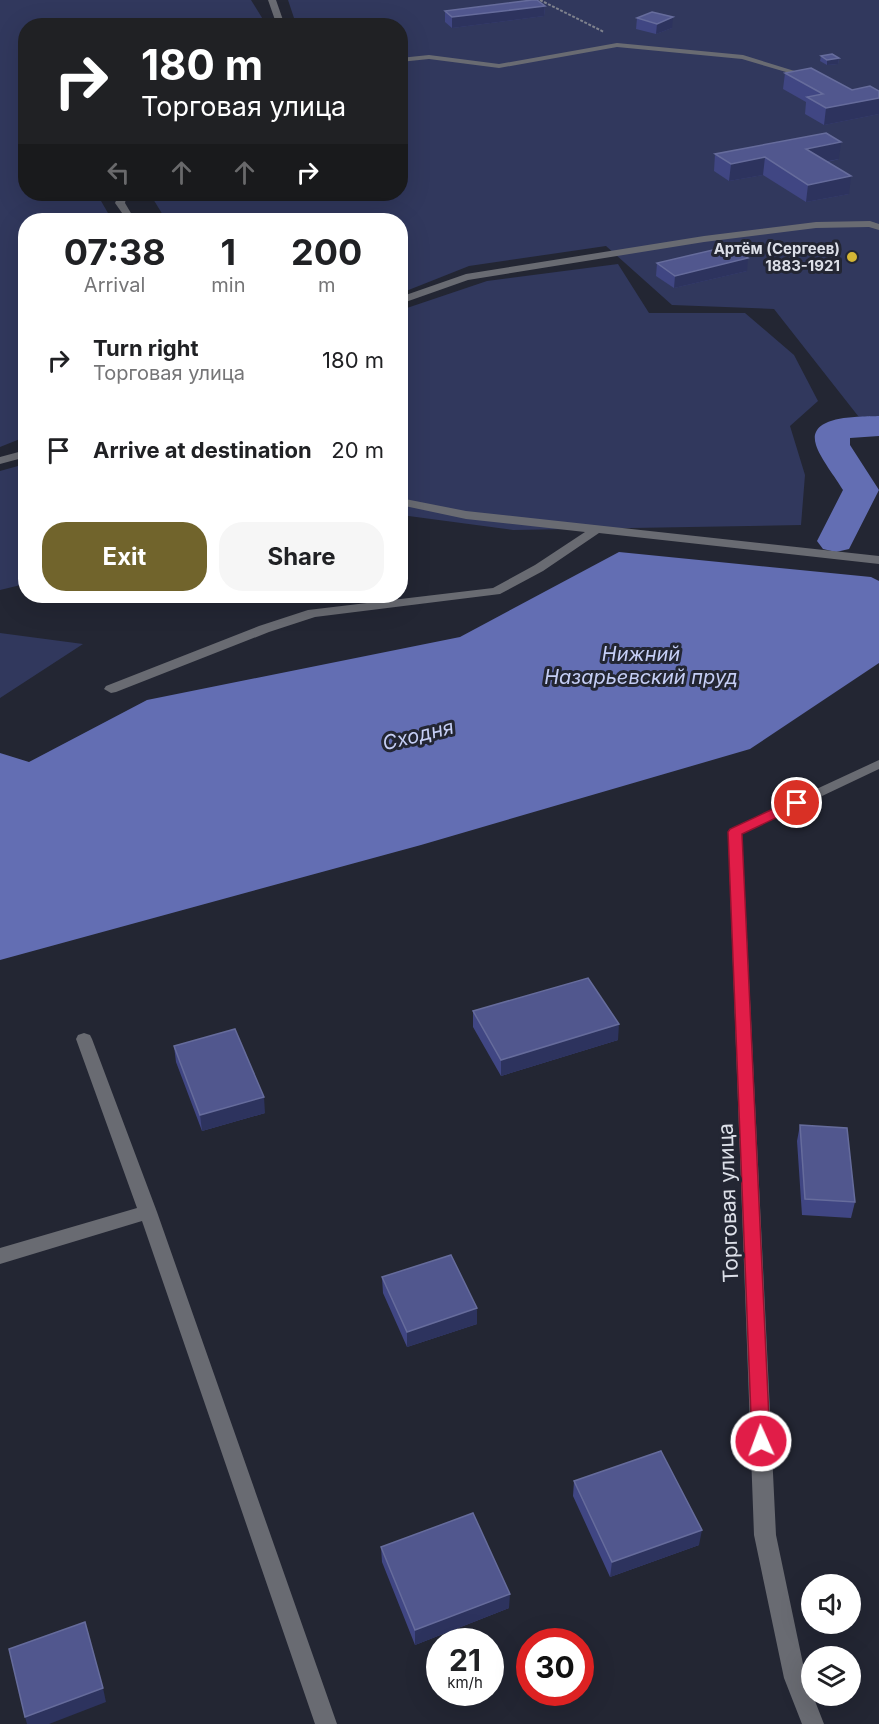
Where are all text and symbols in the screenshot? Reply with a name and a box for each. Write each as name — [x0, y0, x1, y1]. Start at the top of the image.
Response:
text: 180 m — [141, 39, 263, 90]
icon: right — [42, 42, 120, 120]
text: Торговая улица — [141, 90, 346, 123]
icon: left — [102, 156, 135, 189]
icon: ahead — [165, 156, 198, 189]
icon: ahead — [228, 156, 261, 189]
icon: right — [291, 156, 324, 189]
text: 07:38 — [64, 230, 166, 274]
text: 1 — [221, 230, 236, 274]
text: 200 — [291, 230, 362, 274]
place label: Артём (Сергеев) 1883-1921 — [714, 239, 840, 275]
marker: Артём (Сергеев) 1883-1921 — [845, 250, 859, 264]
text: Arrival — [84, 273, 145, 297]
text: min — [211, 273, 245, 297]
text: m — [318, 273, 335, 297]
text: Turn right — [93, 335, 199, 361]
icon: right — [42, 344, 75, 377]
text: 180 m — [322, 347, 384, 373]
text: Торговая улица — [93, 361, 245, 385]
icon: arrive — [42, 434, 75, 467]
text: Arrive at destination — [93, 437, 312, 463]
text: 20 m — [331, 437, 384, 463]
button: Exit — [42, 522, 207, 591]
button: Share — [219, 522, 384, 591]
water label: Нижний Назарьевский пруд — [544, 642, 738, 689]
water label: Сходня — [380, 715, 456, 755]
pin — [771, 777, 822, 828]
icon: arrive — [780, 786, 813, 819]
street label: Торговая улица — [713, 1123, 743, 1283]
position arrow — [729, 1409, 793, 1473]
map controls — [801, 1574, 861, 1706]
button: sound — [801, 1574, 861, 1634]
speed limit sign: 30 — [516, 1628, 594, 1706]
text: 21 — [449, 1642, 481, 1678]
button: layers — [801, 1646, 861, 1706]
text: km/h — [447, 1673, 483, 1692]

